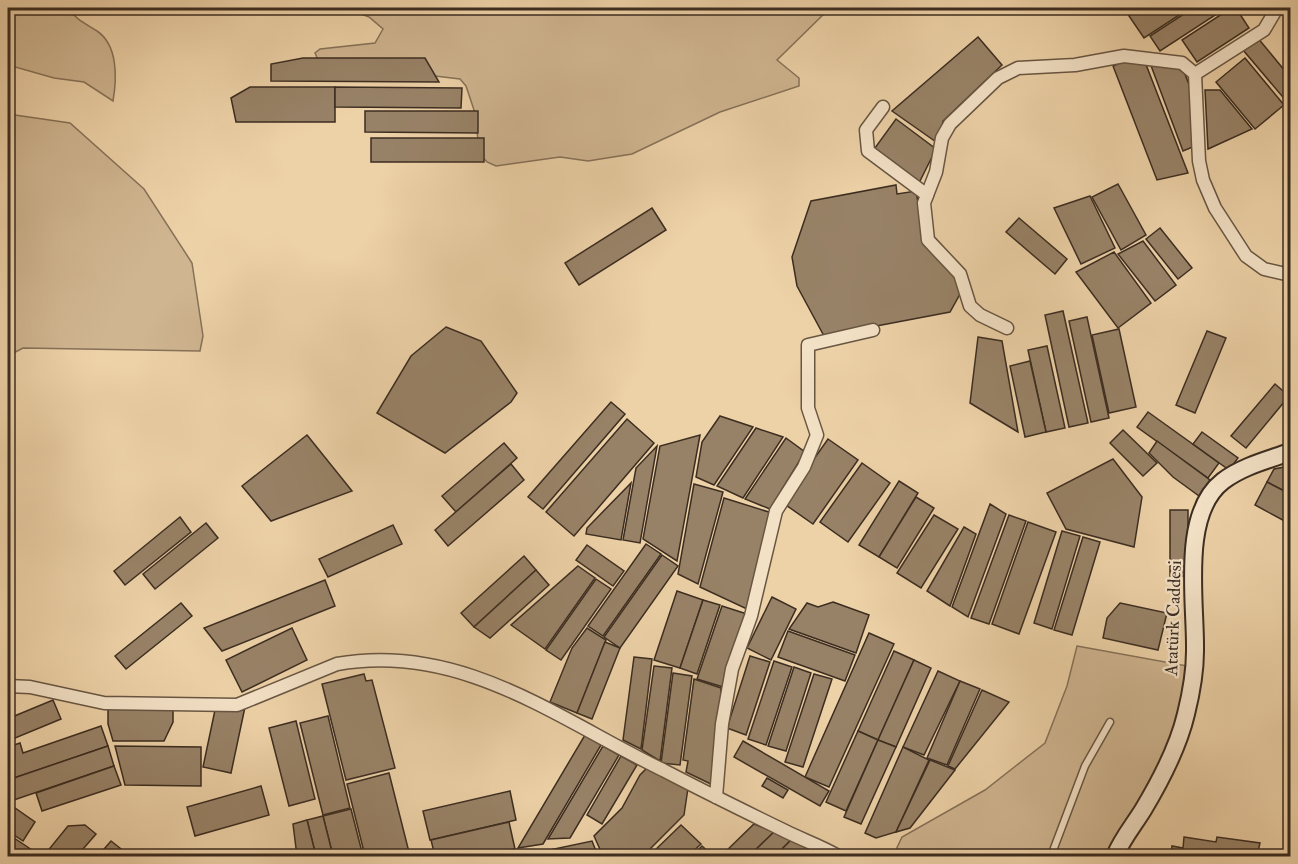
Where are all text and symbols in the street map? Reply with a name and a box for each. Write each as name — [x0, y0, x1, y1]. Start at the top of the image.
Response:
street label: Atatürk Caddesi — [1160, 560, 1187, 677]

